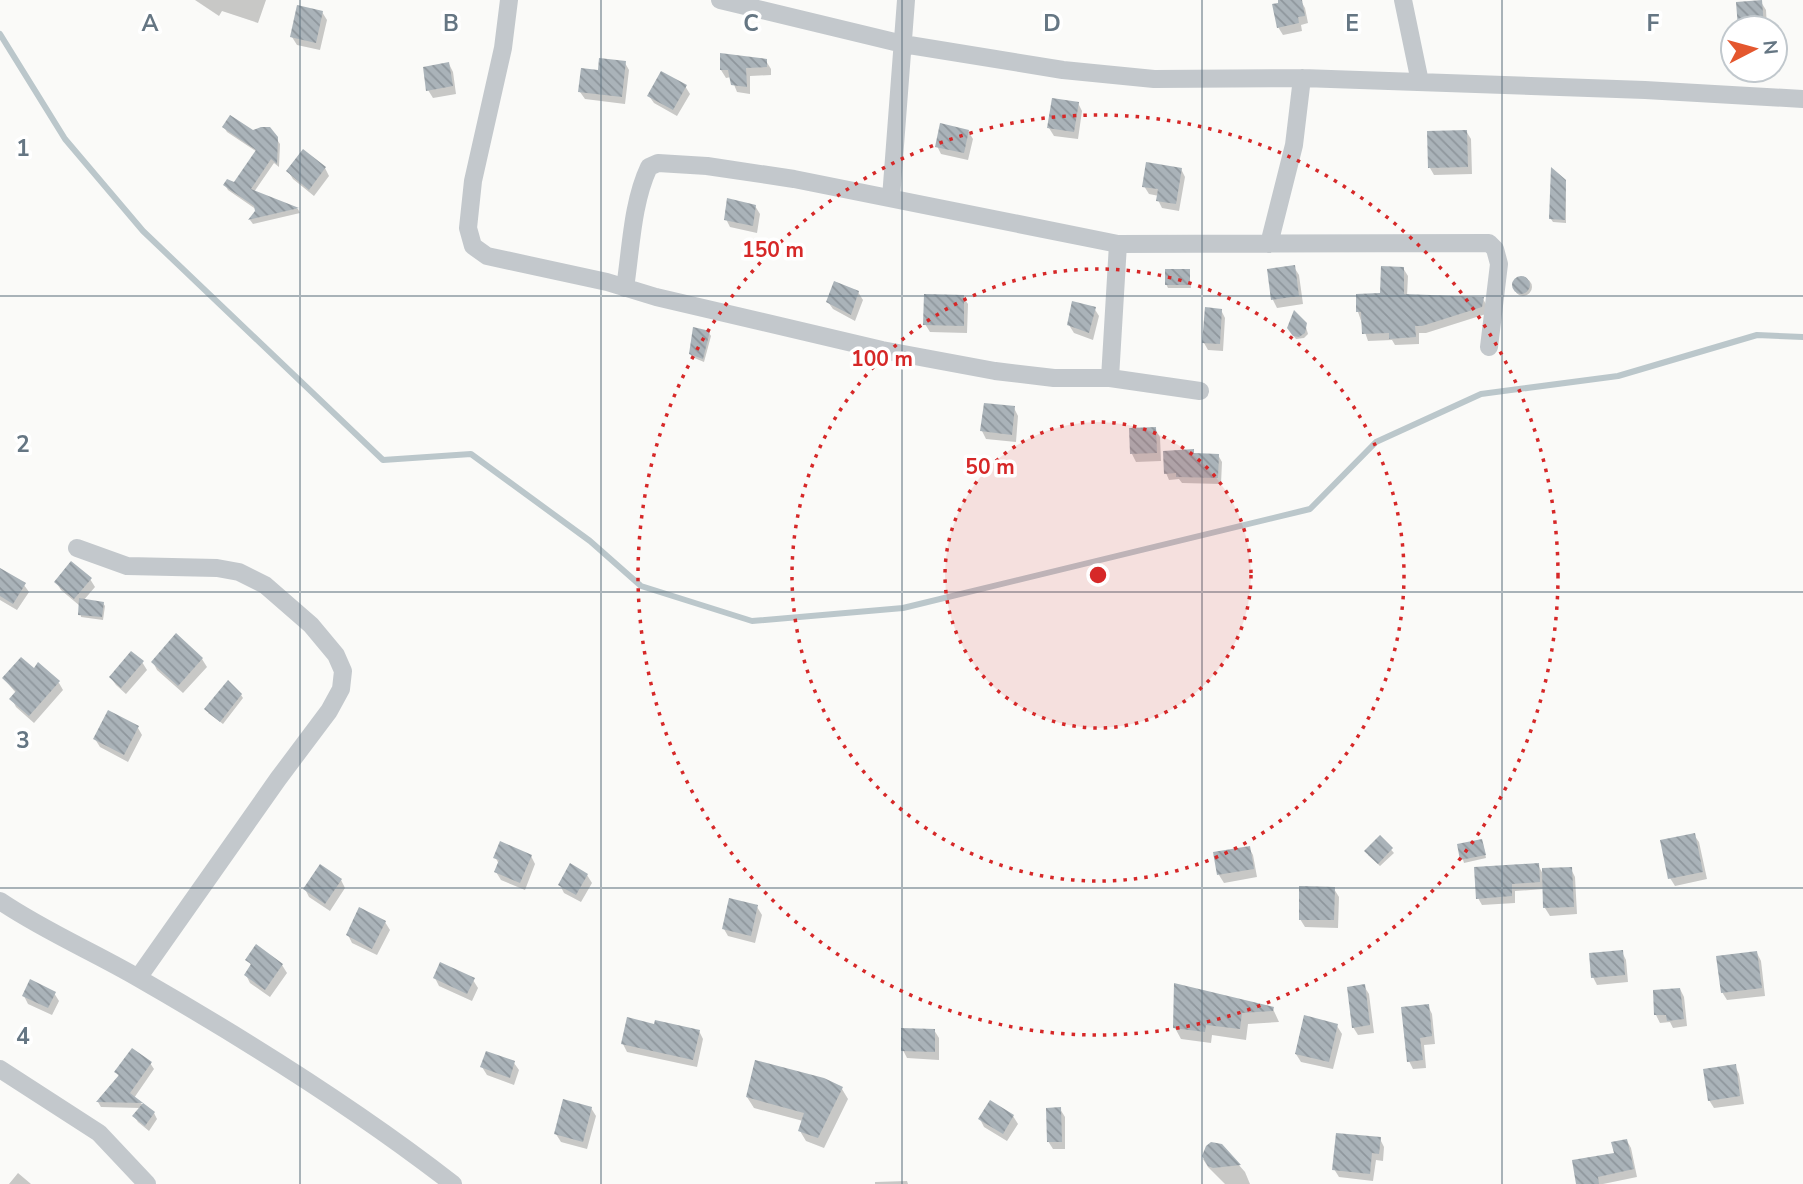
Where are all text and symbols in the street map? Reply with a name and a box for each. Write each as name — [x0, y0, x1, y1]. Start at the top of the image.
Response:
text: A — [141, 8, 159, 39]
text: B — [443, 8, 459, 39]
text: C — [743, 8, 759, 39]
text: D — [1043, 8, 1061, 39]
text: E — [1345, 8, 1359, 39]
text: F — [1647, 8, 1660, 39]
north arrow — [1719, 14, 1789, 84]
text: N — [1756, 39, 1784, 56]
text: 1 — [16, 133, 30, 164]
text: 150 m — [742, 236, 804, 264]
text: 100 m — [851, 345, 913, 373]
text: 2 — [16, 429, 30, 460]
text: 50 m — [965, 453, 1015, 481]
centre of rings — [1086, 563, 1110, 587]
text: 3 — [16, 725, 30, 756]
text: 4 — [16, 1021, 30, 1052]

